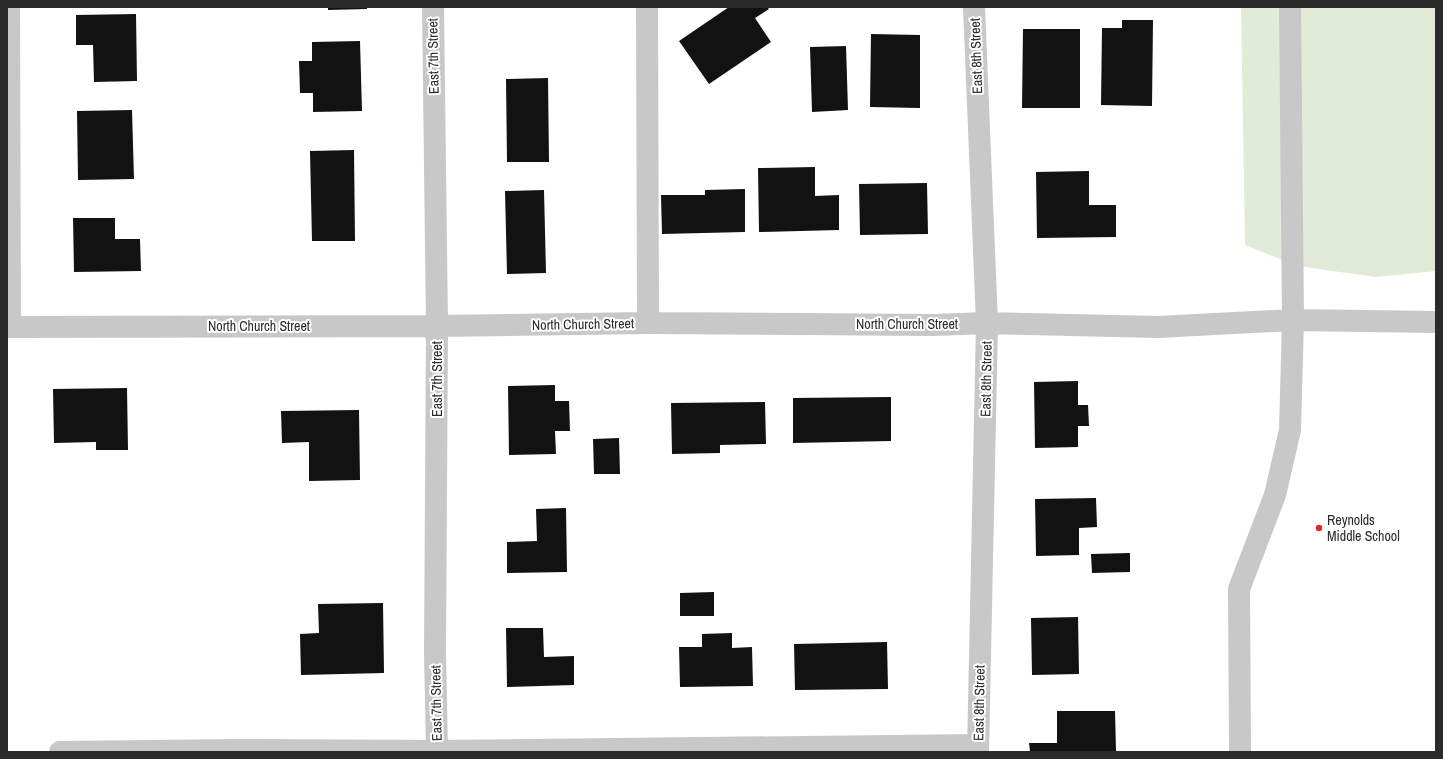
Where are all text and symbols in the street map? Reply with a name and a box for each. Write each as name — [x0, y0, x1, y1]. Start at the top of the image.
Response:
street label: East 7th Street — [423, 18, 443, 94]
street label: East 8th Street — [966, 18, 986, 94]
street label: North Church Street — [532, 314, 634, 334]
street label: North Church Street — [856, 315, 958, 333]
street label: North Church Street — [208, 317, 310, 335]
street label: East 7th Street — [428, 341, 446, 417]
street label: East 8th Street — [976, 341, 996, 417]
place label: Reynolds Middle School — [1327, 511, 1400, 545]
marker: Reynolds Middle School — [1314, 523, 1324, 533]
street label: East 7th Street — [426, 665, 446, 741]
street label: East 8th Street — [969, 665, 989, 741]

